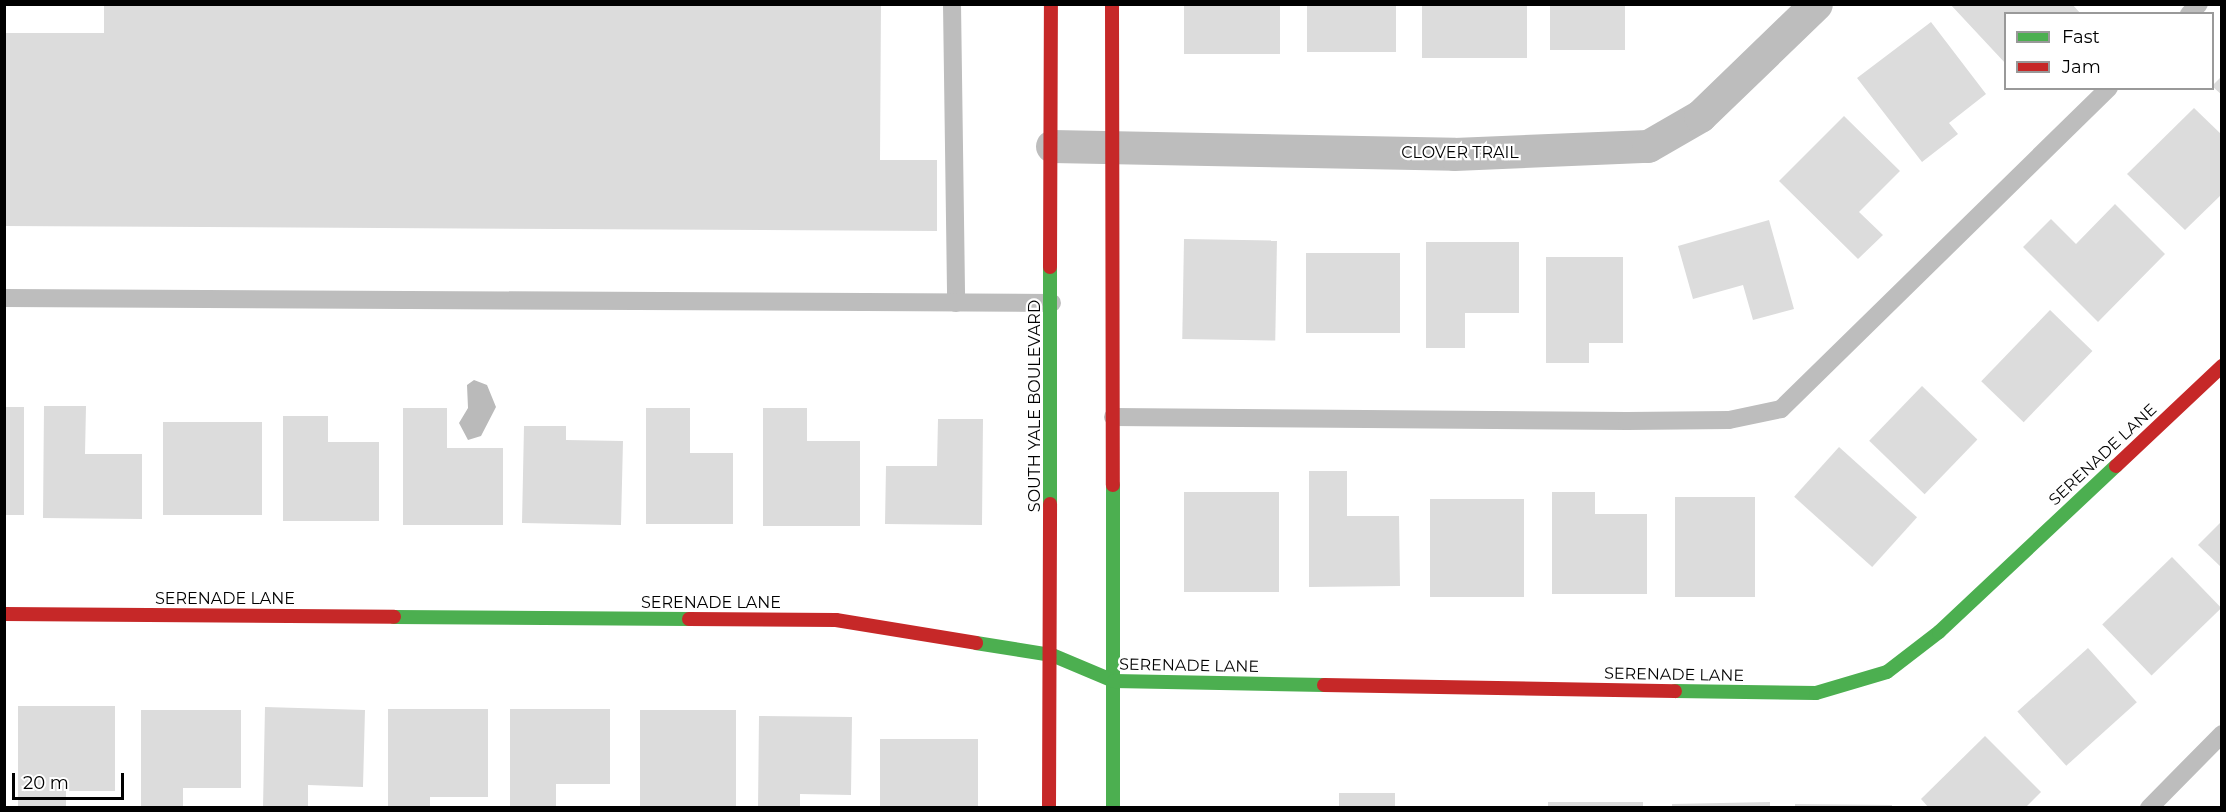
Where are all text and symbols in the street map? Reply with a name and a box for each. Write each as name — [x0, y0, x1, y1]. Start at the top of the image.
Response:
legend — [2004, 12, 2214, 90]
text: Fast — [2062, 26, 2100, 48]
text: Jam — [2062, 56, 2101, 78]
street label: CLOVER TRAIL — [1401, 143, 1519, 163]
street label: SOUTH YALE BOULEVARD — [1025, 300, 1045, 512]
street label: SERENADE LANE — [2045, 400, 2161, 510]
street label: SERENADE LANE — [155, 589, 295, 609]
street label: SERENADE LANE — [641, 593, 781, 613]
street label: SERENADE LANE — [1119, 655, 1259, 677]
street label: SERENADE LANE — [1604, 664, 1744, 686]
scale bar — [15, 761, 128, 799]
text: 20 m — [23, 772, 69, 794]

